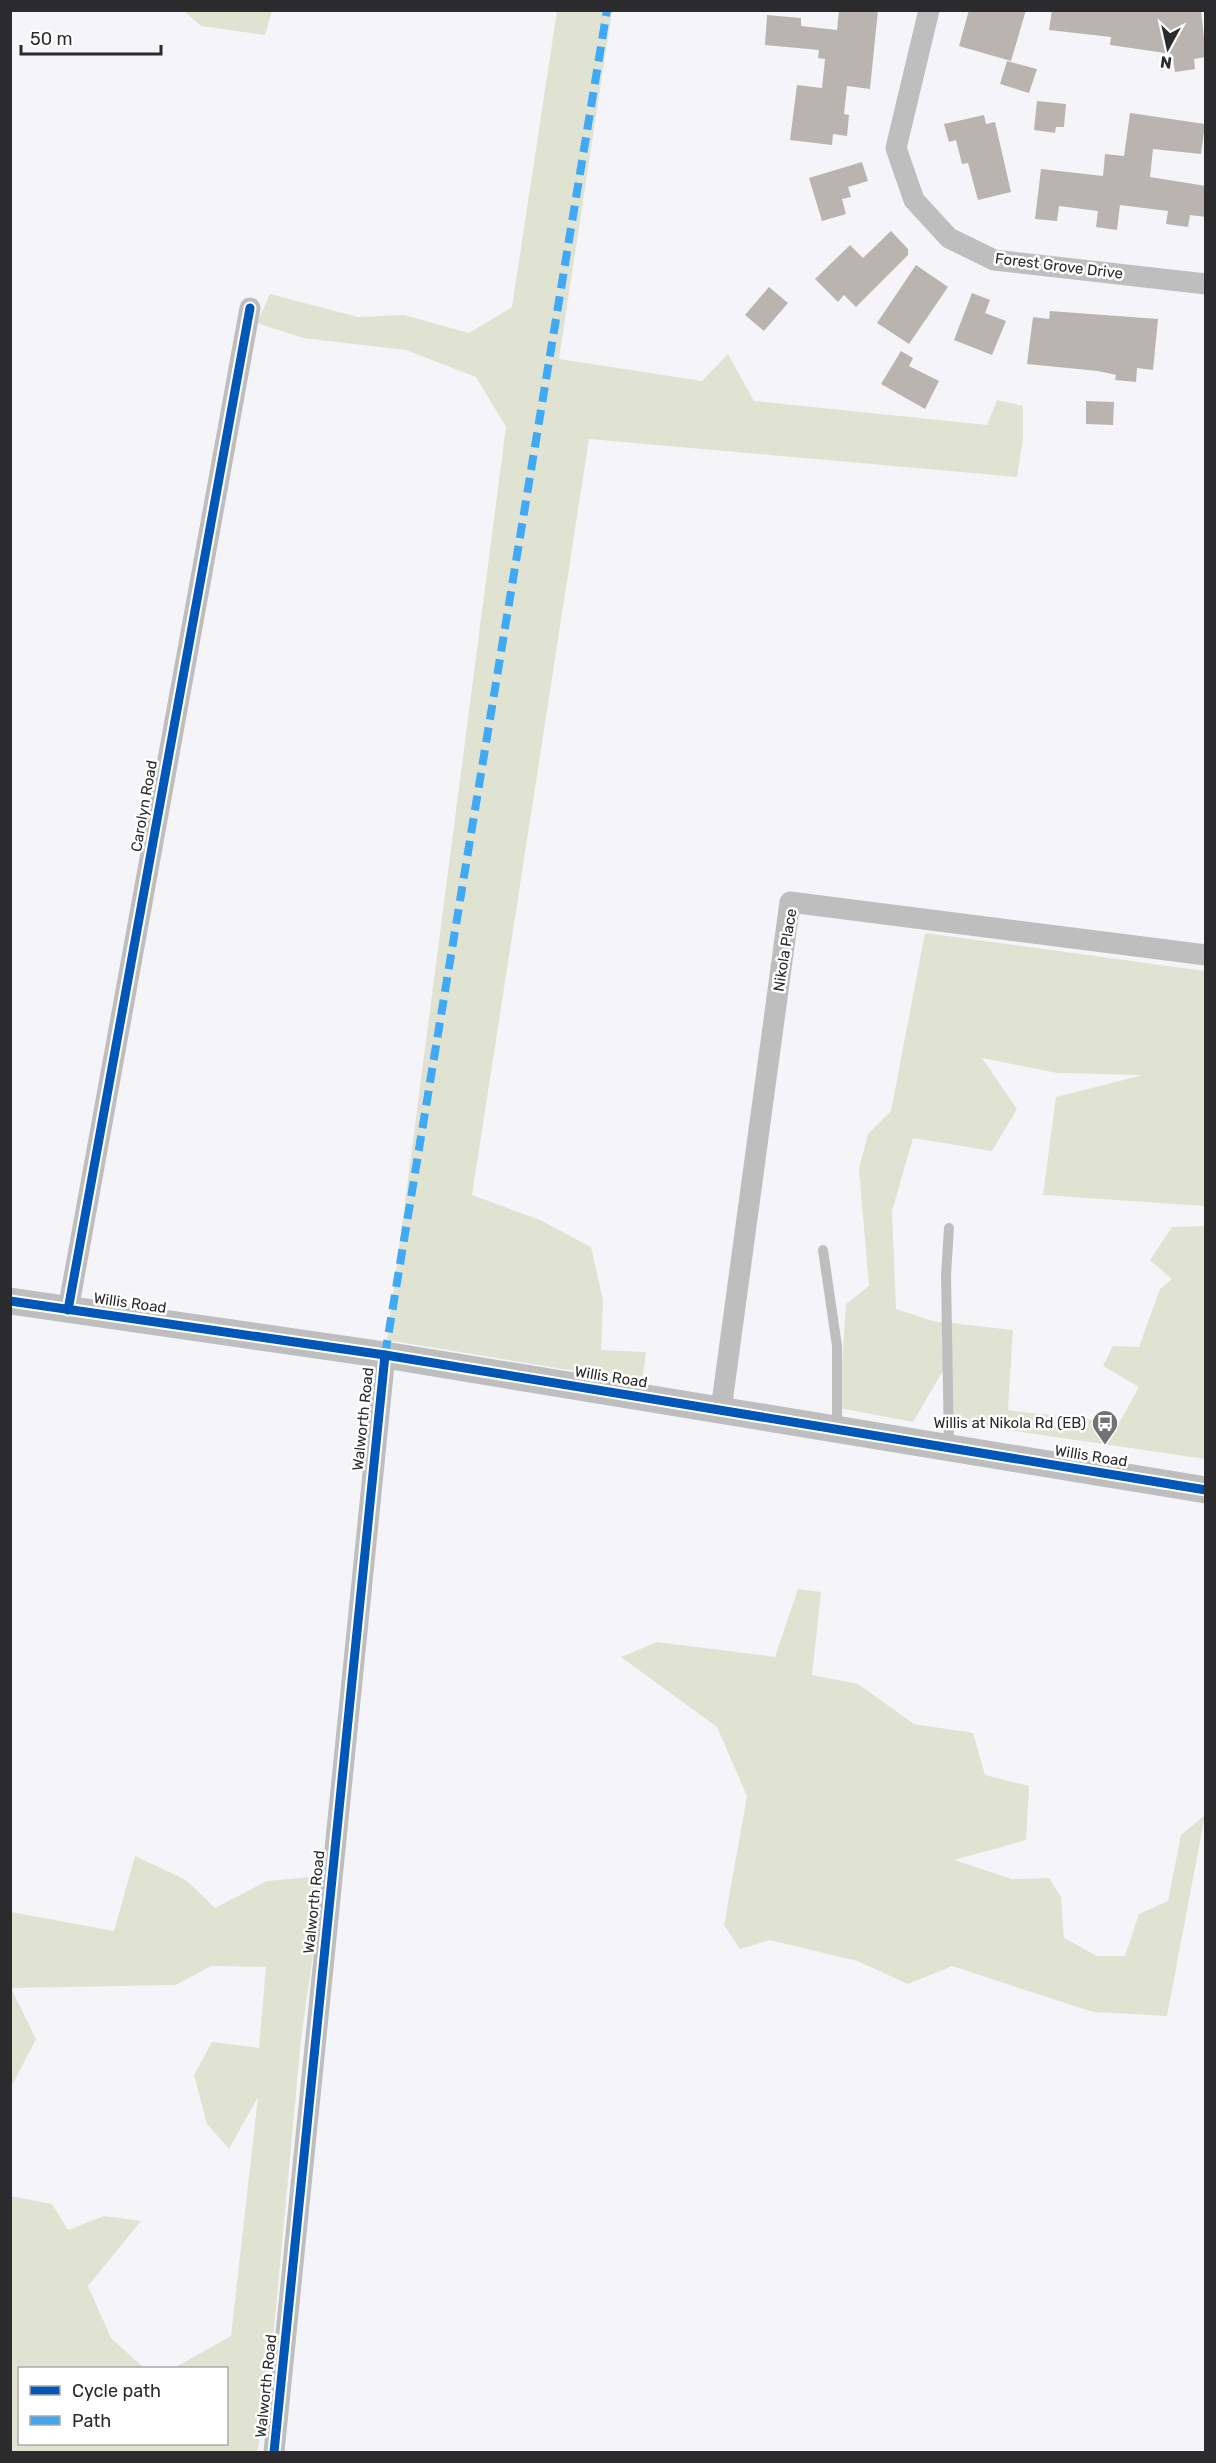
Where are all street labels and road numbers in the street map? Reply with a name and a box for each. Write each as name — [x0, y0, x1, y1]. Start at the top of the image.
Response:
street label: Forest Grove Drive — [994, 249, 1124, 283]
street label: Carolyn Road — [127, 759, 161, 853]
street label: Nikola Place — [770, 907, 800, 993]
street label: Willis Road — [92, 1289, 168, 1317]
street label: Willis Road — [573, 1362, 649, 1392]
street label: Walworth Road — [349, 1366, 377, 1472]
street label: Willis Road — [1053, 1441, 1129, 1471]
street label: Walworth Road — [300, 1849, 328, 1955]
street label: Walworth Road — [252, 2333, 280, 2439]

